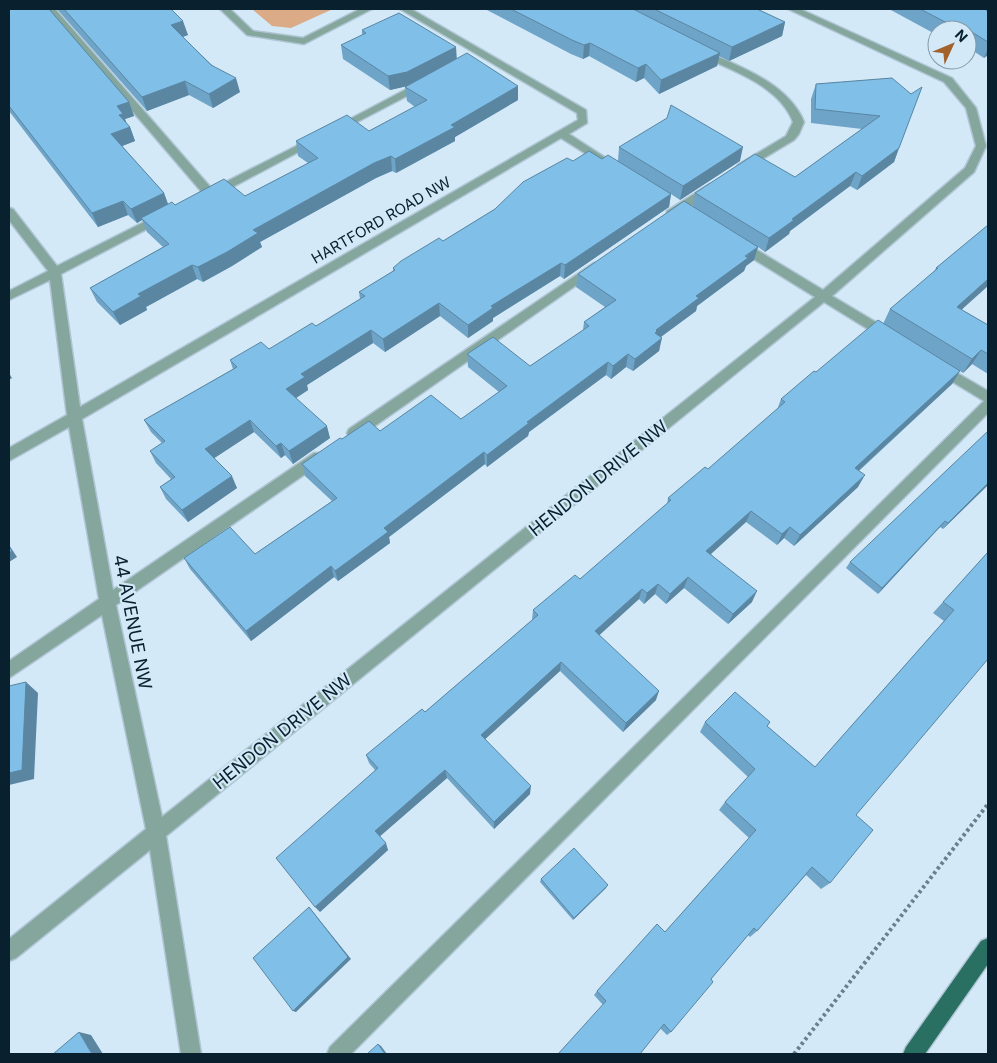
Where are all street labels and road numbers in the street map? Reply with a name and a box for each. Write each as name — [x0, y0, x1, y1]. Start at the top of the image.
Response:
street label: HARTFORD ROAD NW — [308, 172, 454, 268]
street label: HENDON DRIVE NW — [524, 416, 672, 540]
street label: 44 AVENUE NW — [110, 553, 156, 691]
street label: HENDON DRIVE NW — [208, 669, 356, 793]

